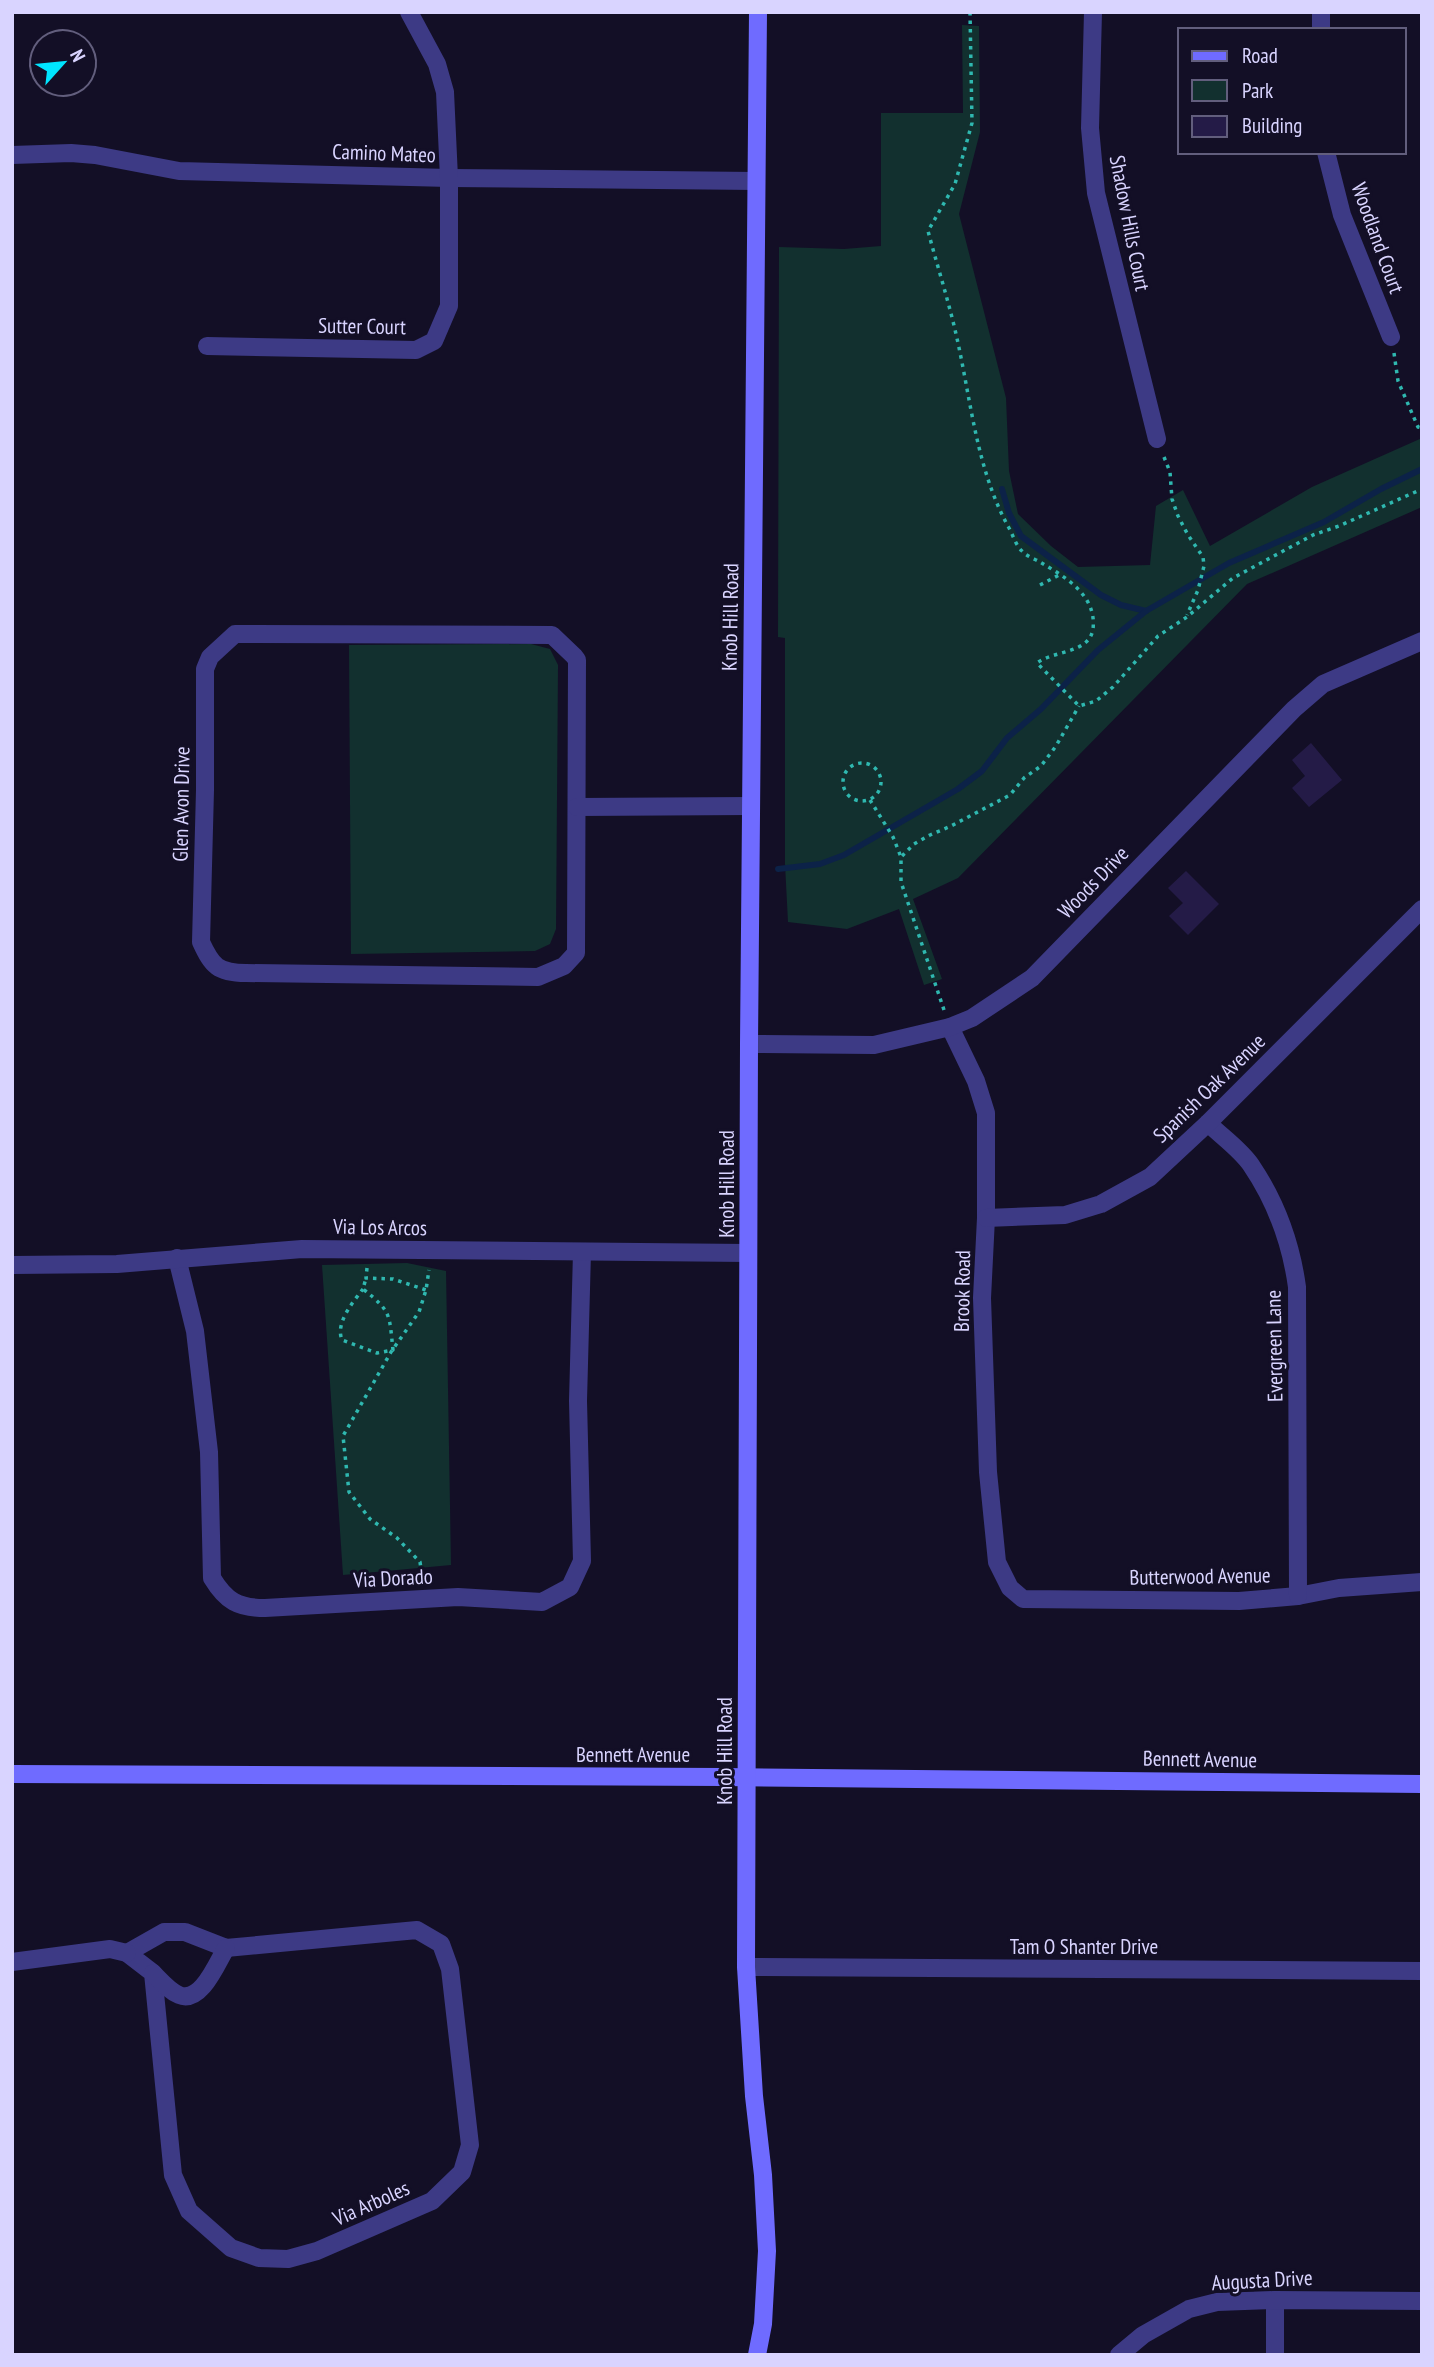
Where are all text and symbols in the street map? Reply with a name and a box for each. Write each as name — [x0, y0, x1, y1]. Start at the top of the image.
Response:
north arrow — [28, 28, 98, 98]
legend — [1178, 28, 1406, 154]
text: Road — [1242, 42, 1278, 69]
text: N — [65, 45, 91, 65]
text: Park — [1242, 77, 1273, 104]
text: Building — [1242, 112, 1302, 139]
street label: Camino Mateo — [332, 138, 436, 168]
street label: Shadow Hills Court — [1104, 153, 1156, 293]
street label: Woodland Court — [1345, 179, 1411, 297]
street label: Sutter Court — [318, 312, 406, 340]
street label: Knob Hill Road — [716, 563, 744, 671]
street label: Glen Avon Drive — [166, 746, 196, 862]
street label: Woods Drive — [1052, 840, 1134, 924]
street label: Spanish Oak Avenue — [1147, 1028, 1271, 1148]
street label: Knob Hill Road — [713, 1130, 740, 1238]
street label: Via Los Arcos — [332, 1213, 427, 1241]
street label: Brook Road — [948, 1250, 976, 1332]
street label: Evergreen Lane — [1260, 1290, 1288, 1402]
street label: Butterwood Avenue — [1129, 1561, 1271, 1591]
street label: Via Dorado — [352, 1562, 433, 1594]
street label: Knob Hill Road — [711, 1697, 738, 1805]
street label: Bennett Avenue — [576, 1741, 690, 1768]
street label: Bennett Avenue — [1143, 1745, 1257, 1773]
street label: Tam O Shanter Drive — [1010, 1933, 1158, 1960]
street label: Via Arboles — [328, 2174, 414, 2232]
street label: Augusta Drive — [1211, 2264, 1313, 2296]

